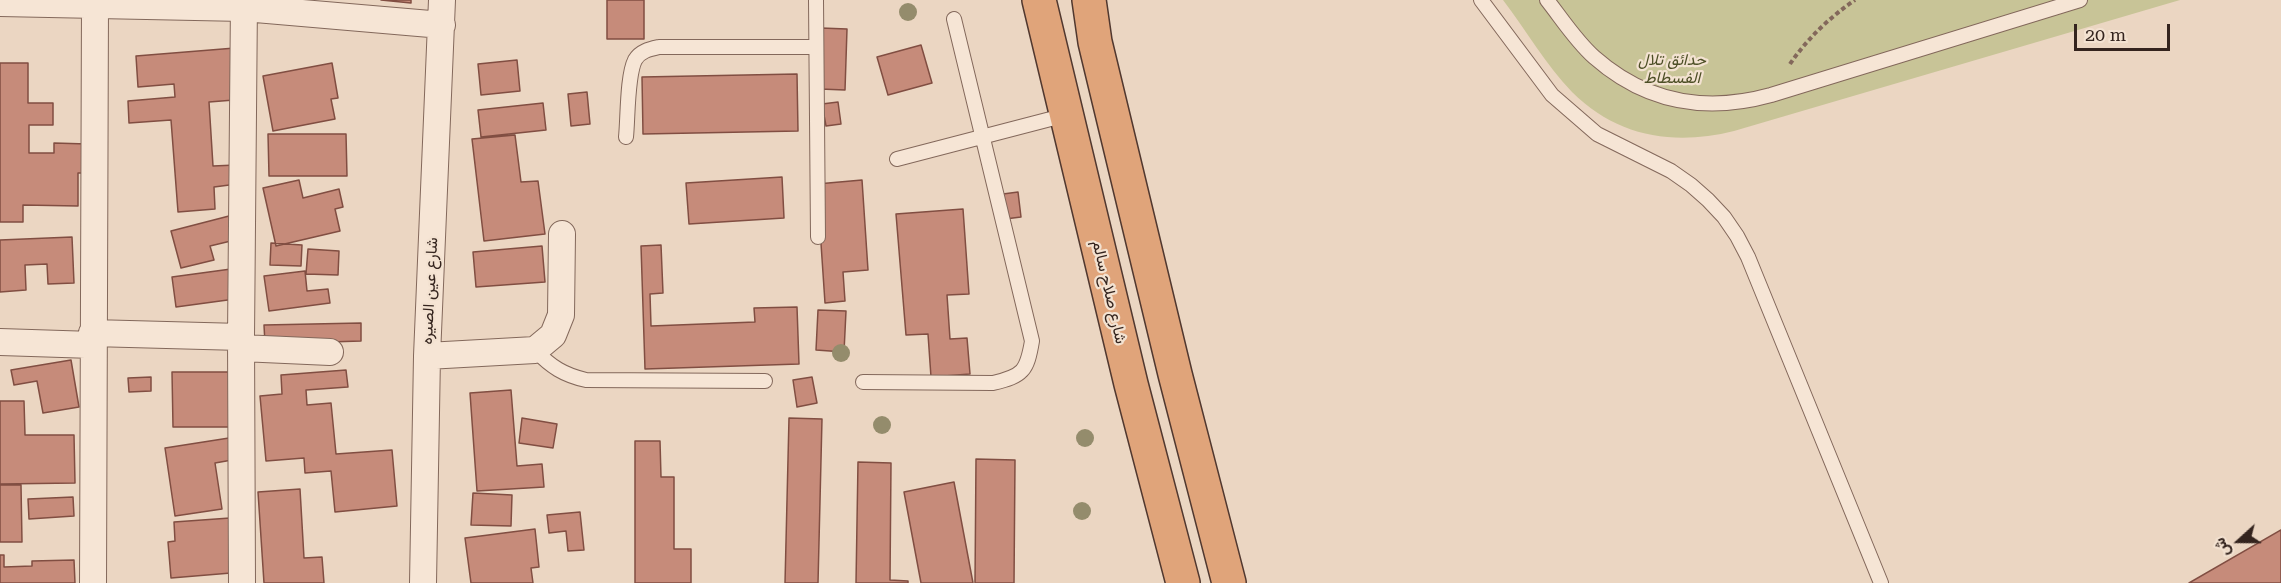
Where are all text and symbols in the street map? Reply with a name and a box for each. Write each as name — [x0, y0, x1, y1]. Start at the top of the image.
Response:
scale bar — [2077, 12, 2173, 50]
text: 20 m — [2085, 24, 2126, 45]
park label: حدائق تلال الفسطاط — [1638, 50, 1706, 88]
street label: شارع عين الصيره — [418, 237, 442, 345]
street label: شارع صلاح سالم — [1088, 238, 1130, 346]
north arrow — [2209, 511, 2269, 571]
text: ش — [2209, 535, 2234, 560]

